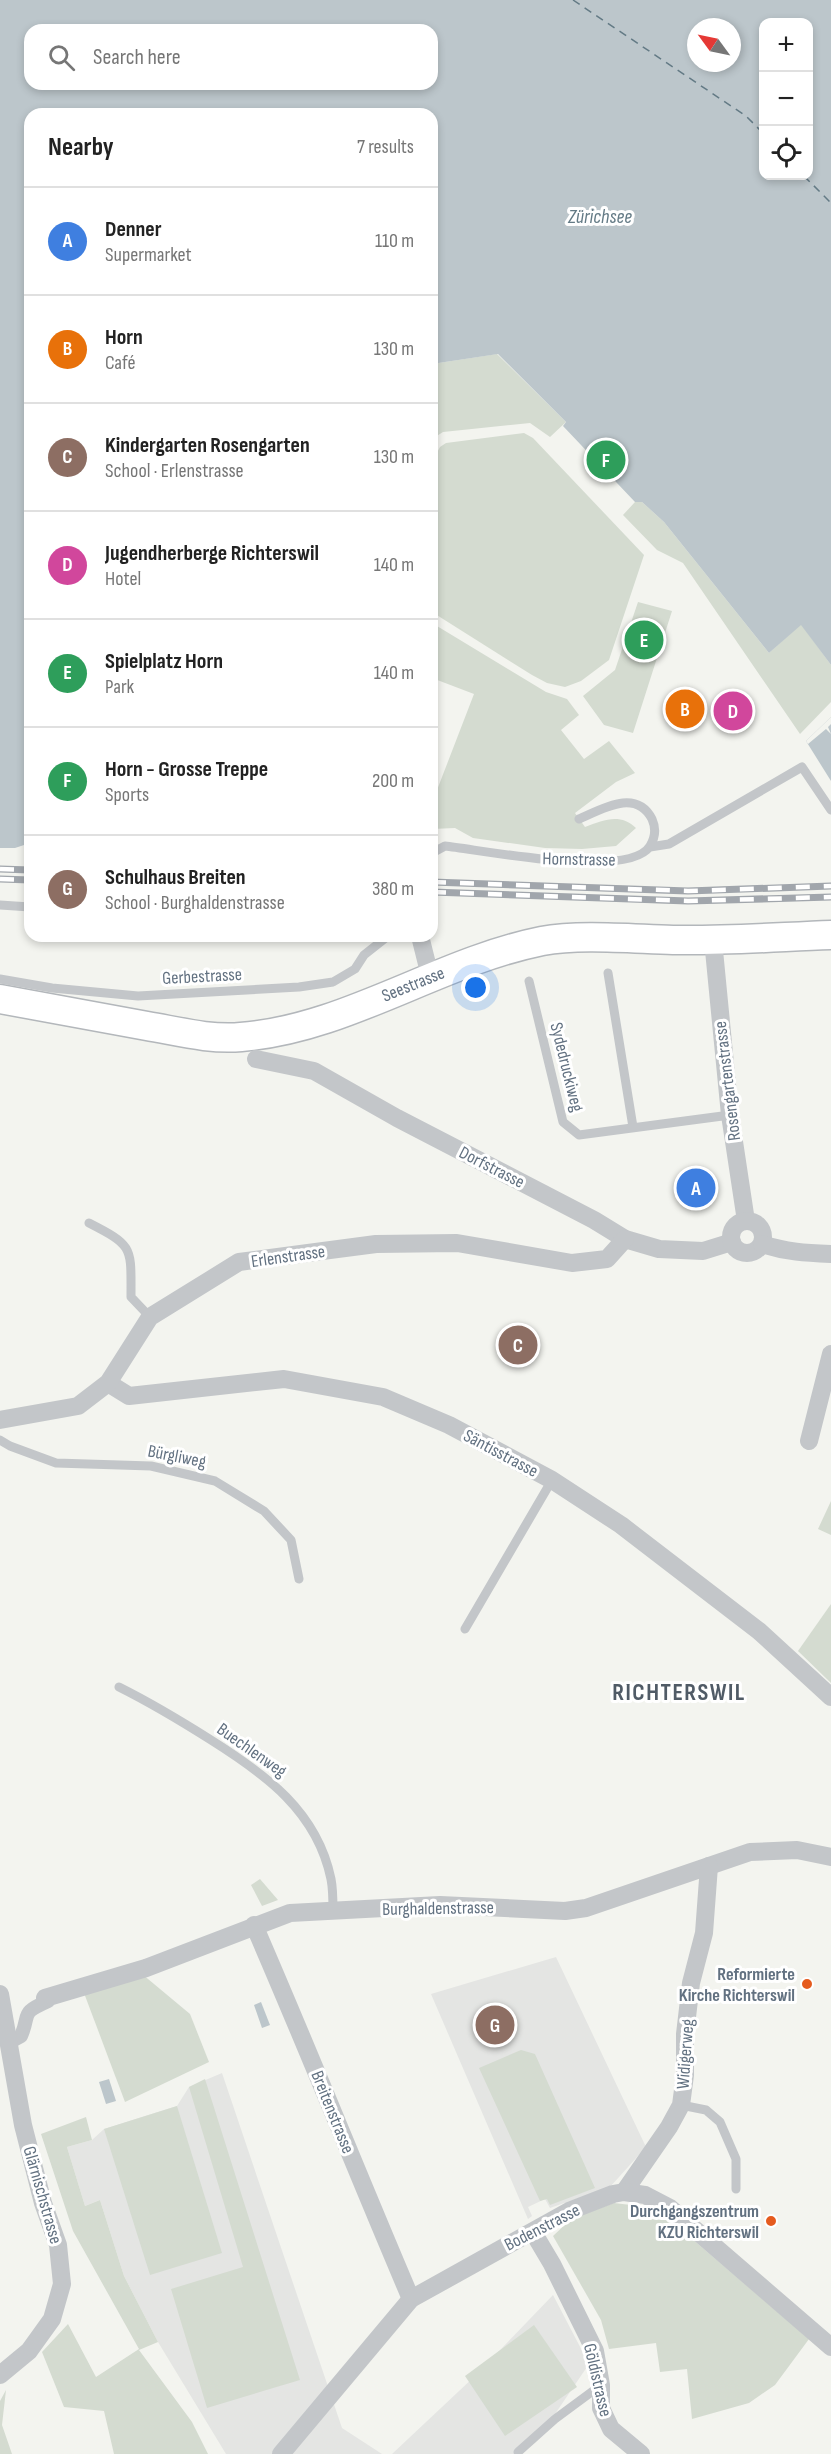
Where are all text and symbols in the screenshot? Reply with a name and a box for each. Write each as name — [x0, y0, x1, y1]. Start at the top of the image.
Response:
north arrow — [687, 18, 741, 72]
map controls — [759, 18, 813, 180]
button: + — [759, 18, 813, 72]
search box — [24, 24, 438, 90]
icon: search — [45, 41, 78, 74]
text: Search here — [93, 44, 180, 71]
button: − — [759, 72, 813, 126]
button: locate — [759, 126, 813, 180]
text: Nearby — [48, 132, 114, 163]
text: 7 results — [357, 135, 414, 159]
water label: Zürichsee — [567, 205, 632, 229]
text: Denner — [105, 216, 162, 243]
text: A — [63, 229, 72, 253]
text: 110 m — [375, 229, 414, 253]
text: Supermarket — [105, 243, 192, 267]
text: Horn — [105, 324, 143, 351]
text: B — [63, 337, 72, 361]
text: 130 m — [374, 337, 414, 361]
text: Café — [105, 351, 135, 375]
text: Kindergarten Rosengarten — [105, 432, 310, 459]
pin: F — [586, 438, 626, 482]
text: C — [62, 445, 73, 469]
text: 130 m — [374, 445, 414, 469]
text: School · Erlenstrasse — [105, 459, 244, 483]
text: Jugendherberge Richterswil — [105, 540, 319, 567]
text: D — [62, 553, 73, 577]
text: 140 m — [374, 553, 414, 577]
text: Hotel — [105, 567, 141, 591]
pin: E — [624, 618, 664, 662]
text: Spielplatz Horn — [105, 648, 223, 675]
text: E — [63, 661, 72, 685]
text: 140 m — [374, 661, 414, 685]
text: Park — [105, 675, 134, 699]
pin: B — [666, 686, 704, 732]
pin: D — [714, 688, 752, 734]
text: Horn - Grosse Treppe — [105, 756, 268, 783]
text: F — [63, 769, 72, 793]
text: 200 m — [372, 769, 414, 793]
text: Sports — [105, 783, 149, 807]
street label: Hornstrasse — [542, 848, 616, 871]
text: Schulhaus Breiten — [105, 864, 246, 891]
text: G — [62, 877, 73, 901]
text: 380 m — [372, 877, 414, 901]
text: School · Burghaldenstrasse — [105, 891, 285, 915]
street label: Seestrasse — [379, 962, 448, 1007]
street label: Gerbestrasse — [162, 964, 242, 989]
your location — [461, 973, 490, 1002]
street label: Sydedruckiweg — [545, 1020, 588, 1114]
street label: Rosengartenstrasse — [710, 1020, 745, 1142]
street label: Dorfstrasse — [456, 1142, 528, 1193]
pin: A — [676, 1166, 716, 1210]
street label: Erlenstrasse — [250, 1241, 326, 1272]
pin: C — [498, 1322, 538, 1368]
street label: Säntisstrasse — [460, 1425, 542, 1482]
street label: Bürgliweg — [146, 1441, 208, 1472]
district label: RICHTERSWIL — [612, 1678, 746, 1707]
street label: Buechlenweg — [213, 1719, 291, 1782]
street label: Burghaldenstrasse — [382, 1897, 494, 1920]
place label: Reformierte Kirche Richterswil — [679, 1964, 795, 2006]
marker: Reformierte Kirche Richterswil — [800, 1977, 814, 1991]
pin: G — [476, 2002, 514, 2048]
street label: Widigerweg — [673, 2018, 698, 2090]
street label: Breitenstrasse — [306, 2068, 359, 2157]
street label: Glärnischstrasse — [19, 2144, 66, 2246]
street label: Bodenstrasse — [501, 2200, 583, 2255]
place label: Durchgangszentrum KZU Richterswil — [630, 2201, 759, 2243]
marker: Durchgangszentrum KZU Richterswil — [764, 2214, 778, 2228]
street label: Göldistrasse — [579, 2341, 616, 2419]

